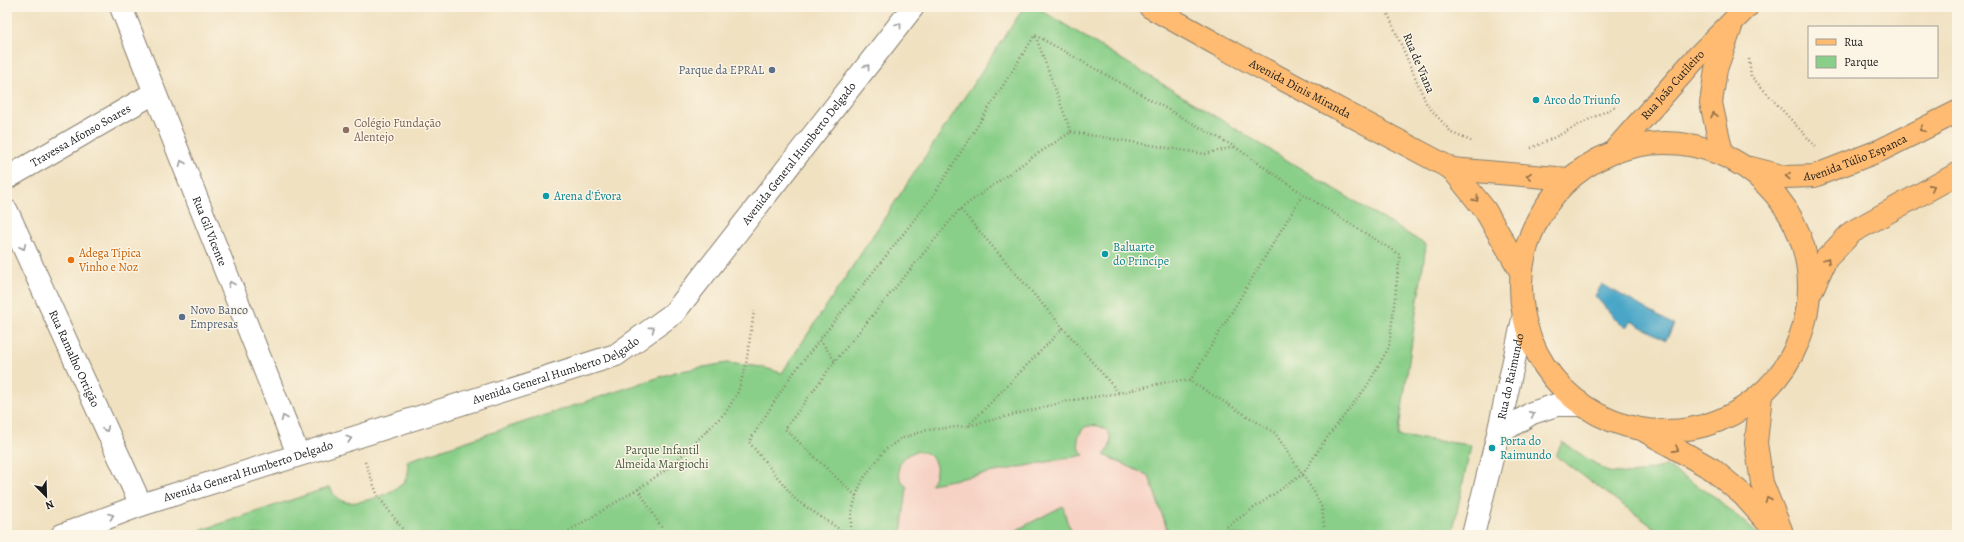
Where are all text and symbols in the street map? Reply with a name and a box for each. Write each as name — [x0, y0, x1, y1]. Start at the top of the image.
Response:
one-way arrow — [894, 22, 901, 29]
legend — [1808, 26, 1938, 78]
street label: Rua de Viana — [1399, 31, 1439, 96]
text: Rua — [1844, 34, 1863, 50]
street label: Rua João Cutileiro — [1637, 46, 1708, 123]
text: Parque — [1844, 54, 1879, 70]
street label: Avenida Dinis Miranda — [1246, 55, 1354, 122]
place label: Parque da EPRAL — [679, 62, 765, 78]
one-way arrow — [862, 64, 869, 71]
marker: Parque da EPRAL — [767, 65, 777, 75]
street label: Avenida General Humberto Delgado — [737, 79, 860, 229]
place label: Arco do Triunfo — [1543, 92, 1620, 108]
marker: Arco do Triunfo — [1531, 95, 1541, 105]
street label: Travessa Afonso Soares — [28, 100, 134, 171]
one-way arrow — [1710, 112, 1718, 118]
place label: Colégio Fundação Alentejo — [353, 115, 441, 145]
one-way arrow — [1919, 124, 1926, 132]
marker: Colégio Fundação Alentejo — [341, 125, 351, 135]
street label: Avenida Túlio Espanca — [1802, 130, 1910, 184]
one-way arrow — [179, 160, 187, 167]
one-way arrow — [1526, 172, 1532, 181]
one-way arrow — [1785, 172, 1791, 180]
one-way arrow — [1928, 184, 1935, 192]
place label: Arena d'Évora — [553, 188, 622, 204]
marker: Arena d'Évora — [541, 191, 551, 201]
street label: Rua Gil Vicente — [189, 194, 231, 269]
one-way arrow — [1472, 195, 1479, 202]
place label: Baluarte do Princípe — [1113, 239, 1169, 269]
one-way arrow — [18, 243, 26, 250]
place label: Adega Típica Vinho e Noz — [78, 245, 142, 275]
marker: Baluarte do Princípe — [1100, 249, 1110, 259]
marker: Adega Típica Vinho e Noz — [66, 255, 76, 265]
one-way arrow — [1822, 257, 1830, 264]
one-way arrow — [227, 281, 235, 288]
place label: Novo Banco Empresas — [190, 302, 248, 332]
street label: Rua Ramalho Ortigão — [45, 307, 103, 410]
marker: Novo Banco Empresas — [177, 312, 187, 322]
one-way arrow — [648, 327, 655, 334]
street label: Rua do Raimundo — [1493, 332, 1528, 421]
street label: Avenida General Humberto Delgado — [470, 333, 642, 408]
one-way arrow — [1527, 411, 1535, 419]
one-way arrow — [280, 415, 288, 422]
one-way arrow — [101, 425, 109, 432]
place label: Porta do Raimundo — [1500, 433, 1552, 463]
one-way arrow — [345, 435, 352, 444]
street label: Avenida General Humberto Delgado — [161, 437, 335, 506]
park label: Parque Infantil Almeida Margiochi — [614, 442, 709, 472]
marker: Porta do Raimundo — [1487, 443, 1497, 453]
one-way arrow — [1672, 444, 1679, 451]
north arrow — [26, 476, 66, 516]
one-way arrow — [1765, 495, 1773, 502]
text: N — [43, 496, 56, 513]
one-way arrow — [108, 513, 115, 521]

